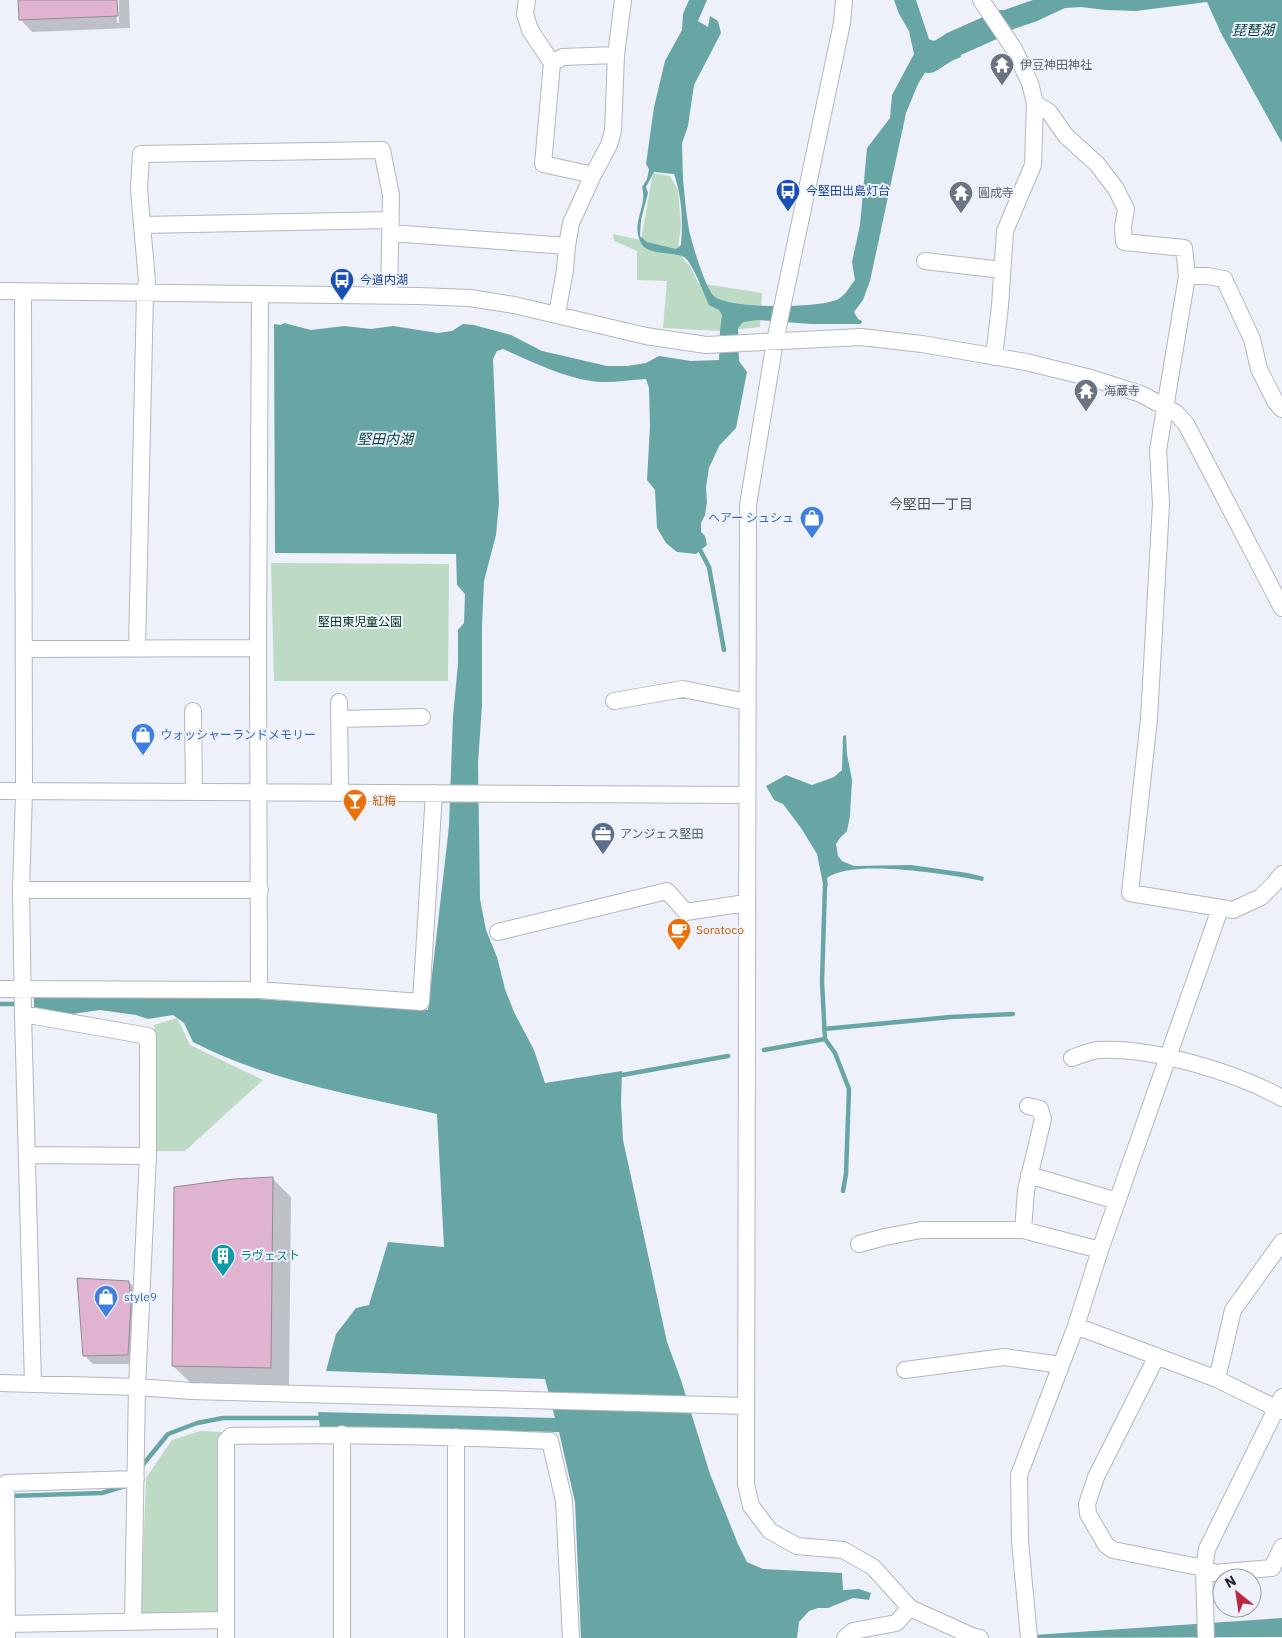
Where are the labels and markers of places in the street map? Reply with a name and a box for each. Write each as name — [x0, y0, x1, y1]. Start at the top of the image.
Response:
temple icon: 伊豆神田神社 — [989, 52, 1015, 86]
place label: 伊豆神田神社 — [1020, 57, 1092, 72]
bus stop icon: 今堅田出島灯台 — [775, 178, 801, 212]
temple icon: 圓成寺 — [948, 180, 974, 214]
place label: 今堅田出島灯台 — [806, 183, 890, 198]
place label: 圓成寺 — [978, 185, 1014, 200]
bus stop icon: 今道内湖 — [329, 267, 355, 301]
place label: 今道内湖 — [360, 272, 408, 287]
temple icon: 海蔵寺 — [1073, 378, 1099, 412]
place label: 海蔵寺 — [1104, 383, 1140, 398]
shop icon: ヘアー シュシュ — [799, 505, 825, 539]
place label: ヘアー シュシュ — [708, 510, 794, 525]
shop icon: ウォッシャーランドメモリー — [130, 722, 156, 756]
place label: ウォッシャーランドメモリー — [160, 727, 316, 742]
bar icon: 紅梅 — [342, 788, 368, 822]
place label: 紅梅 — [372, 793, 396, 808]
office icon: アンジェス堅田 — [590, 821, 616, 855]
place label: アンジェス堅田 — [620, 826, 704, 841]
cafe icon: Soratoco — [666, 917, 692, 951]
place label: Soratoco — [696, 922, 744, 937]
building icon: ラヴェスト — [210, 1243, 236, 1277]
place label: ラヴェスト — [240, 1248, 300, 1263]
shop icon: style9 — [93, 1284, 119, 1318]
place label: style9 — [124, 1289, 157, 1304]

